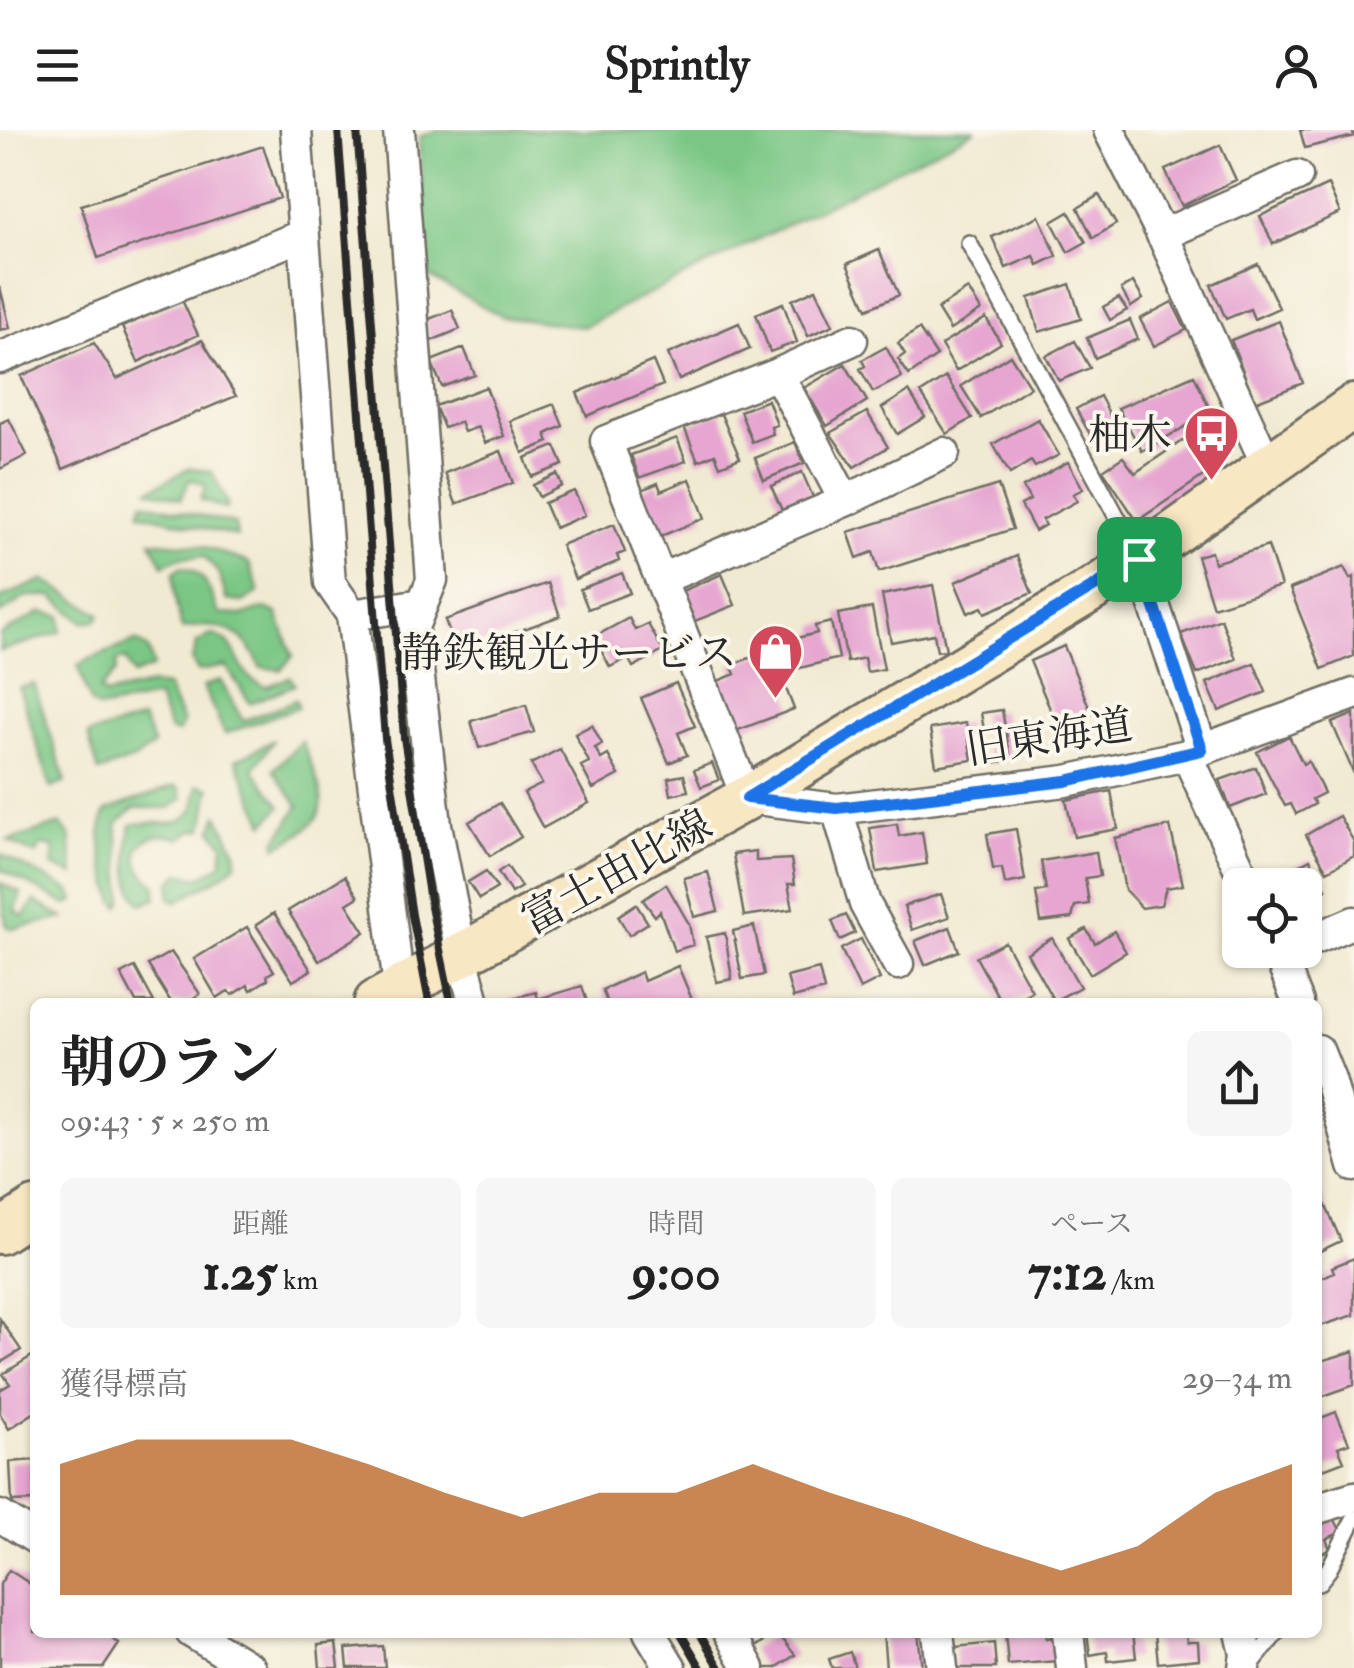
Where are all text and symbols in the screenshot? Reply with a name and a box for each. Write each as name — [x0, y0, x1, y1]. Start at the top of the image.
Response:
text: Sprintly — [604, 37, 750, 93]
icon: menu — [30, 38, 85, 93]
icon: person — [1269, 38, 1324, 93]
bus stop icon: 柚木 — [1181, 404, 1241, 483]
place label: 柚木 — [1088, 410, 1172, 462]
pin — [1097, 517, 1182, 602]
icon: arrive — [1112, 532, 1167, 587]
shop icon: 静鉄観光サービス — [746, 622, 806, 701]
place label: 静鉄観光サービス — [401, 628, 737, 680]
street label: 旧東海道 — [962, 699, 1136, 777]
street label: 富士由比線 — [513, 799, 721, 946]
map controls — [1222, 868, 1322, 968]
button: locate — [1222, 868, 1322, 968]
text: 朝のラン — [60, 1029, 280, 1098]
button: share — [1187, 1031, 1292, 1136]
text: 09:43 · 5 × 250 m — [60, 1101, 270, 1141]
text: 距離 — [232, 1207, 288, 1242]
text: 時間 — [648, 1207, 704, 1242]
text: ペース — [1050, 1207, 1133, 1242]
text: 1.25 — [202, 1242, 277, 1305]
text: 9:00 — [631, 1242, 721, 1305]
text: 7:12 — [1028, 1242, 1107, 1305]
text: km — [277, 1263, 318, 1298]
text: /km — [1107, 1263, 1155, 1298]
text: 29–34 m — [1182, 1358, 1292, 1398]
text: 獲得標高 — [60, 1365, 188, 1405]

